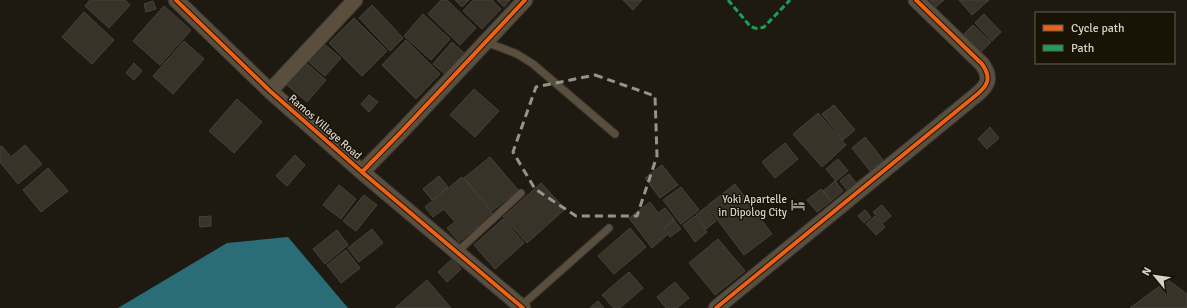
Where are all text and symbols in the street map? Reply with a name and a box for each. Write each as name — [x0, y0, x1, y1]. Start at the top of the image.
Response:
legend — [1035, 12, 1175, 64]
text: Cycle path — [1071, 21, 1124, 36]
text: Path — [1071, 41, 1094, 56]
street label: Ramos Village Road — [286, 92, 364, 162]
place label: Yoki Apartelle in Dipolog City — [718, 193, 788, 219]
hotel icon: Yoki Apartelle in Dipolog City — [790, 197, 806, 213]
north arrow — [1135, 256, 1175, 296]
text: N — [1139, 265, 1154, 278]

